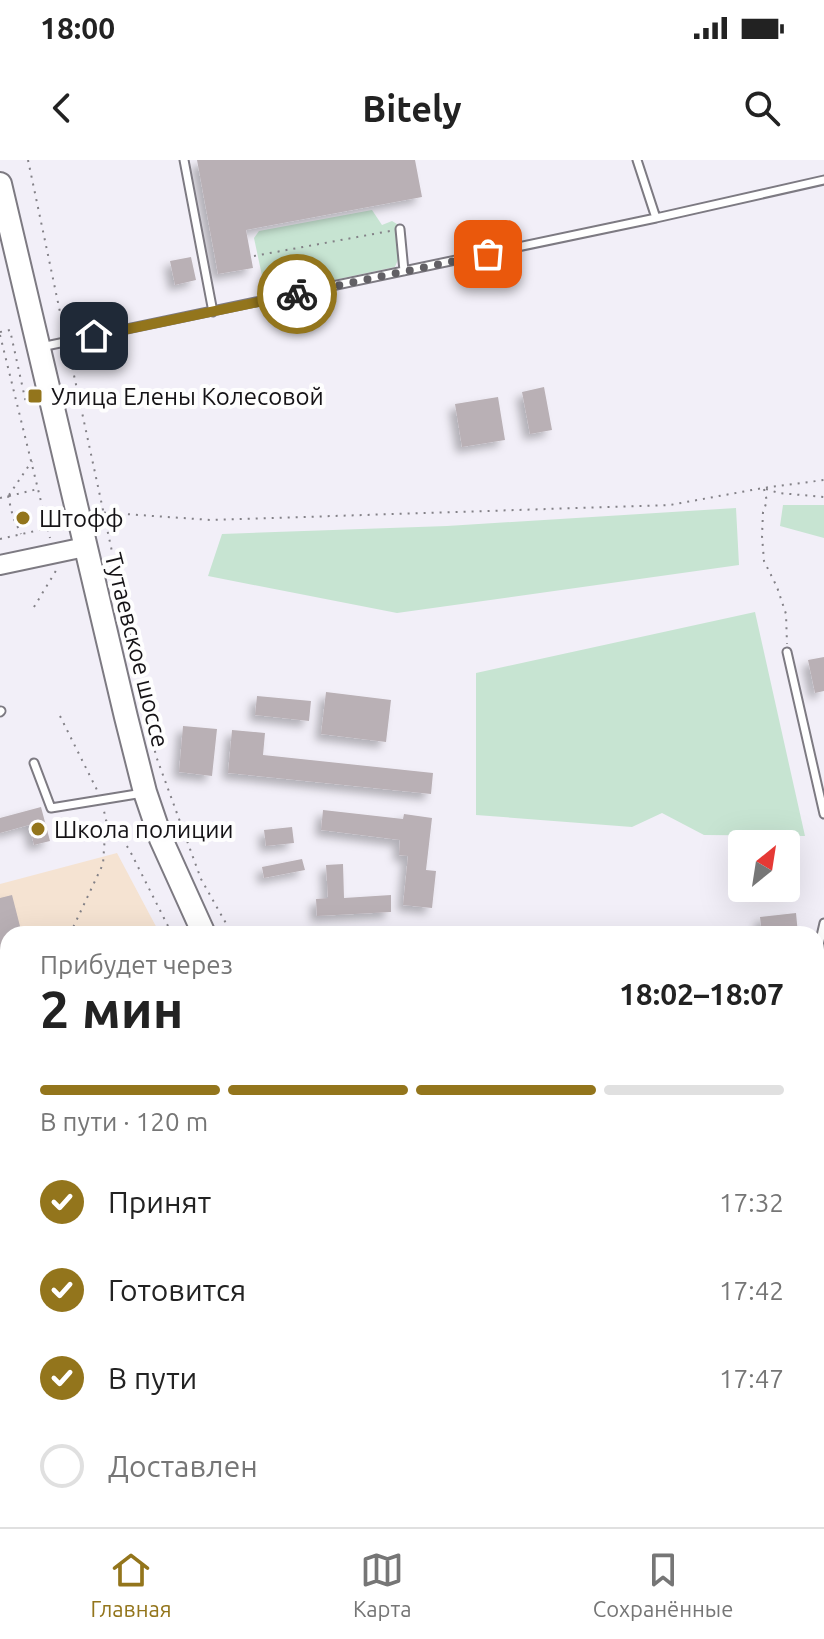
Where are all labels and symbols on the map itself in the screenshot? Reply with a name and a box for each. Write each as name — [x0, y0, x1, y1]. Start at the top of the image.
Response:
pin — [454, 220, 522, 288]
courier — [257, 254, 337, 334]
pin — [60, 302, 128, 370]
place label: Улица Елены Колесовой — [51, 383, 324, 410]
marker: Улица Елены Колесовой — [26, 387, 44, 405]
place label: Штофф — [39, 505, 123, 532]
marker: Штофф — [14, 509, 32, 527]
street label: Тутаевское шоссе — [100, 550, 174, 750]
place label: Школа полиции — [54, 816, 234, 843]
marker: Школа полиции — [29, 820, 47, 838]
north arrow — [728, 830, 800, 902]

